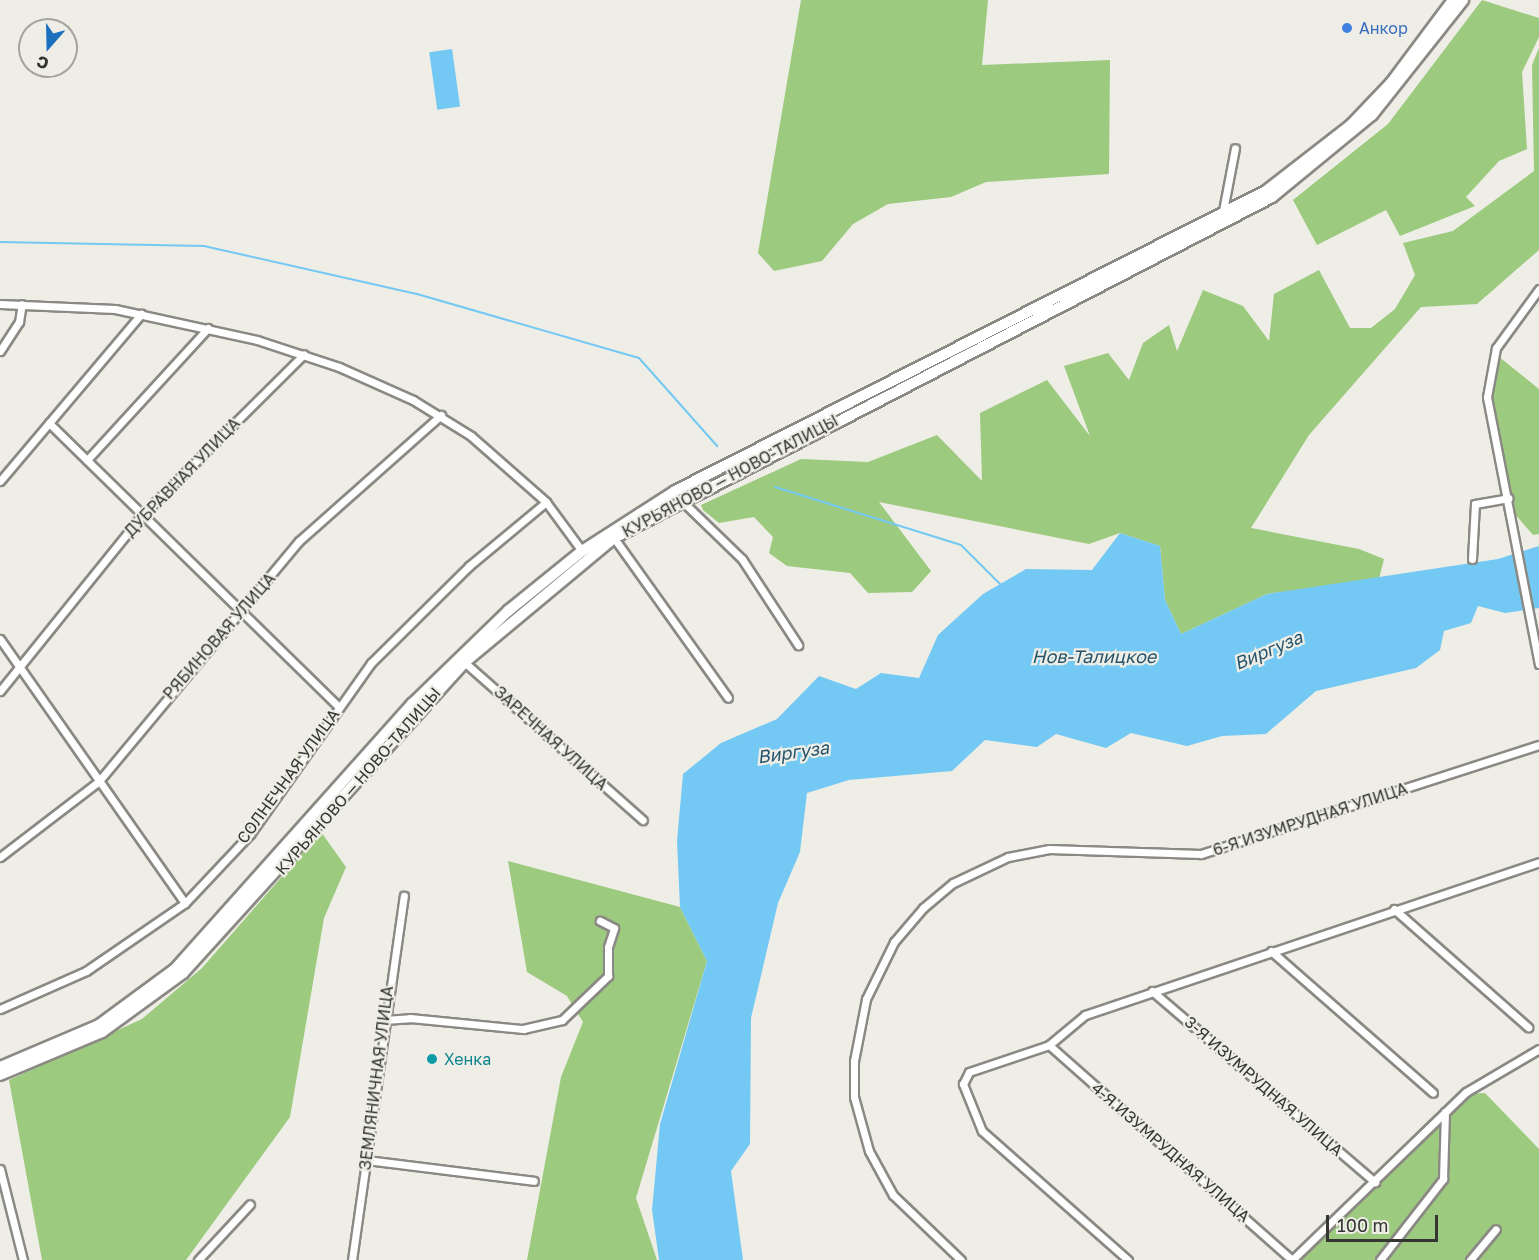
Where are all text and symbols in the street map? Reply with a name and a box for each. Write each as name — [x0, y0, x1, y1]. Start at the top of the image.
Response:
north arrow — [18, 18, 78, 78]
place label: Анкор — [1359, 18, 1408, 38]
marker: Анкор — [1340, 21, 1354, 35]
text: С — [34, 52, 51, 74]
street label: КУРЬЯНОВО — НОВО-ТАЛИЦЫ — [619, 411, 841, 541]
street label: ДУБРАВНАЯ УЛИЦА — [120, 414, 244, 540]
street label: РЯБИНОВАЯ УЛИЦА — [159, 569, 279, 703]
water label: Виргуза — [1231, 626, 1305, 674]
water label: Нов-Талицкое — [1032, 645, 1156, 667]
street label: ЗАРЕЧНАЯ УЛИЦА — [490, 682, 612, 794]
street label: КУРЬЯНОВО — НОВО-ТАЛИЦЫ — [271, 684, 445, 878]
street label: СОЛНЕЧНАЯ УЛИЦА — [233, 705, 343, 847]
water label: Виргуза — [756, 736, 830, 768]
street label: 6-Я ИЗУМРУДНАЯ УЛИЦА — [1210, 778, 1410, 860]
street label: ЗЕМЛЯНИЧНАЯ УЛИЦА — [355, 985, 397, 1171]
street label: 3-Я ИЗУМРУДНАЯ УЛИЦА — [1181, 1012, 1347, 1160]
place label: Хенка — [444, 1049, 491, 1069]
marker: Хенка — [425, 1052, 439, 1066]
street label: 4-Я ИЗУМРУДНАЯ УЛИЦА — [1088, 1078, 1254, 1226]
scale bar — [1329, 1203, 1442, 1241]
text: 100 m — [1337, 1214, 1388, 1236]

